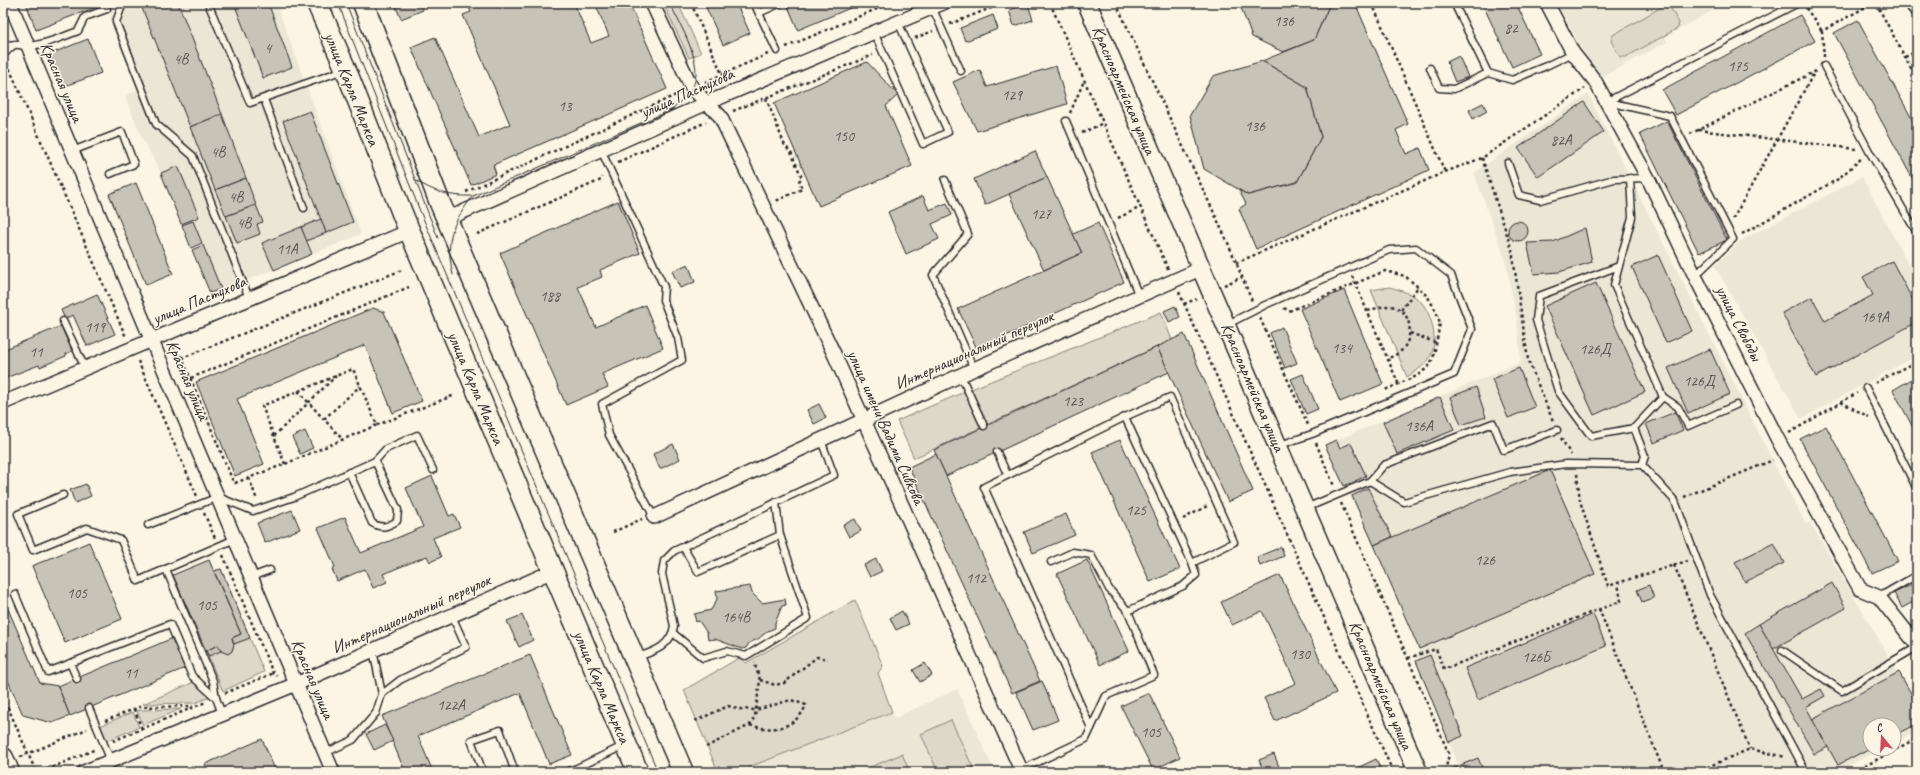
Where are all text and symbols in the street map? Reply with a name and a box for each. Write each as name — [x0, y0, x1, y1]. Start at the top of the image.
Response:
house number: 136 — [1274, 12, 1295, 31]
house number: 82 — [1504, 19, 1519, 38]
street label: Красноармейская улица — [1087, 22, 1161, 159]
street label: улица Карла Маркса — [319, 28, 385, 150]
street label: Красная улица — [36, 39, 89, 127]
house number: 4 — [265, 39, 273, 58]
house number: 4В — [174, 50, 190, 69]
house number: 175 — [1728, 57, 1749, 76]
street label: улица Пастухова — [636, 62, 738, 123]
house number: 129 — [1002, 86, 1023, 105]
house number: 13 — [558, 97, 573, 116]
house number: 136 — [1245, 117, 1266, 136]
house number: 150 — [834, 127, 855, 146]
house number: 82А — [1550, 131, 1573, 150]
house number: 4В — [211, 143, 227, 162]
house number: 4В — [229, 188, 245, 207]
house number: 127 — [1031, 205, 1052, 224]
house number: 4В — [237, 214, 253, 233]
house number: 11А — [276, 240, 299, 259]
street label: улица Пастухова — [148, 270, 250, 330]
street label: улица Свободы — [1711, 281, 1768, 366]
house number: 188 — [540, 287, 561, 306]
street label: Интернациональный переулок — [892, 305, 1058, 394]
house number: 169А — [1861, 308, 1890, 327]
house number: 119 — [85, 318, 106, 337]
street label: Красноармейская улица — [1216, 319, 1290, 456]
street label: улица Карла Маркса — [442, 327, 510, 449]
street label: Красная улица — [162, 337, 215, 425]
house number: 134 — [1332, 339, 1353, 358]
house number: 126Д — [1579, 340, 1612, 359]
house number: 11 — [29, 343, 44, 362]
street label: улица имени Вадима Сивкова — [842, 345, 930, 509]
house number: 126Д — [1683, 372, 1716, 391]
house number: 123 — [1063, 392, 1084, 411]
house number: 136А — [1405, 417, 1434, 436]
house number: 125 — [1126, 501, 1147, 520]
house number: 126 — [1475, 551, 1496, 570]
street label: Интернациональный переулок — [329, 569, 495, 658]
house number: 112 — [966, 569, 987, 588]
house number: 105 — [67, 584, 88, 603]
house number: 105 — [197, 596, 218, 615]
house number: 164В — [722, 608, 751, 627]
street label: Красноармейская улица — [1344, 617, 1418, 754]
street label: улица Карла Маркса — [568, 626, 636, 748]
street label: Красная улица — [287, 636, 340, 724]
house number: 130 — [1290, 645, 1311, 664]
house number: 126Б — [1522, 648, 1552, 667]
house number: 11 — [124, 664, 139, 683]
house number: 122А — [437, 696, 466, 715]
north arrow — [1862, 717, 1902, 757]
text: С — [1874, 720, 1885, 735]
house number: 105 — [1141, 723, 1162, 742]

